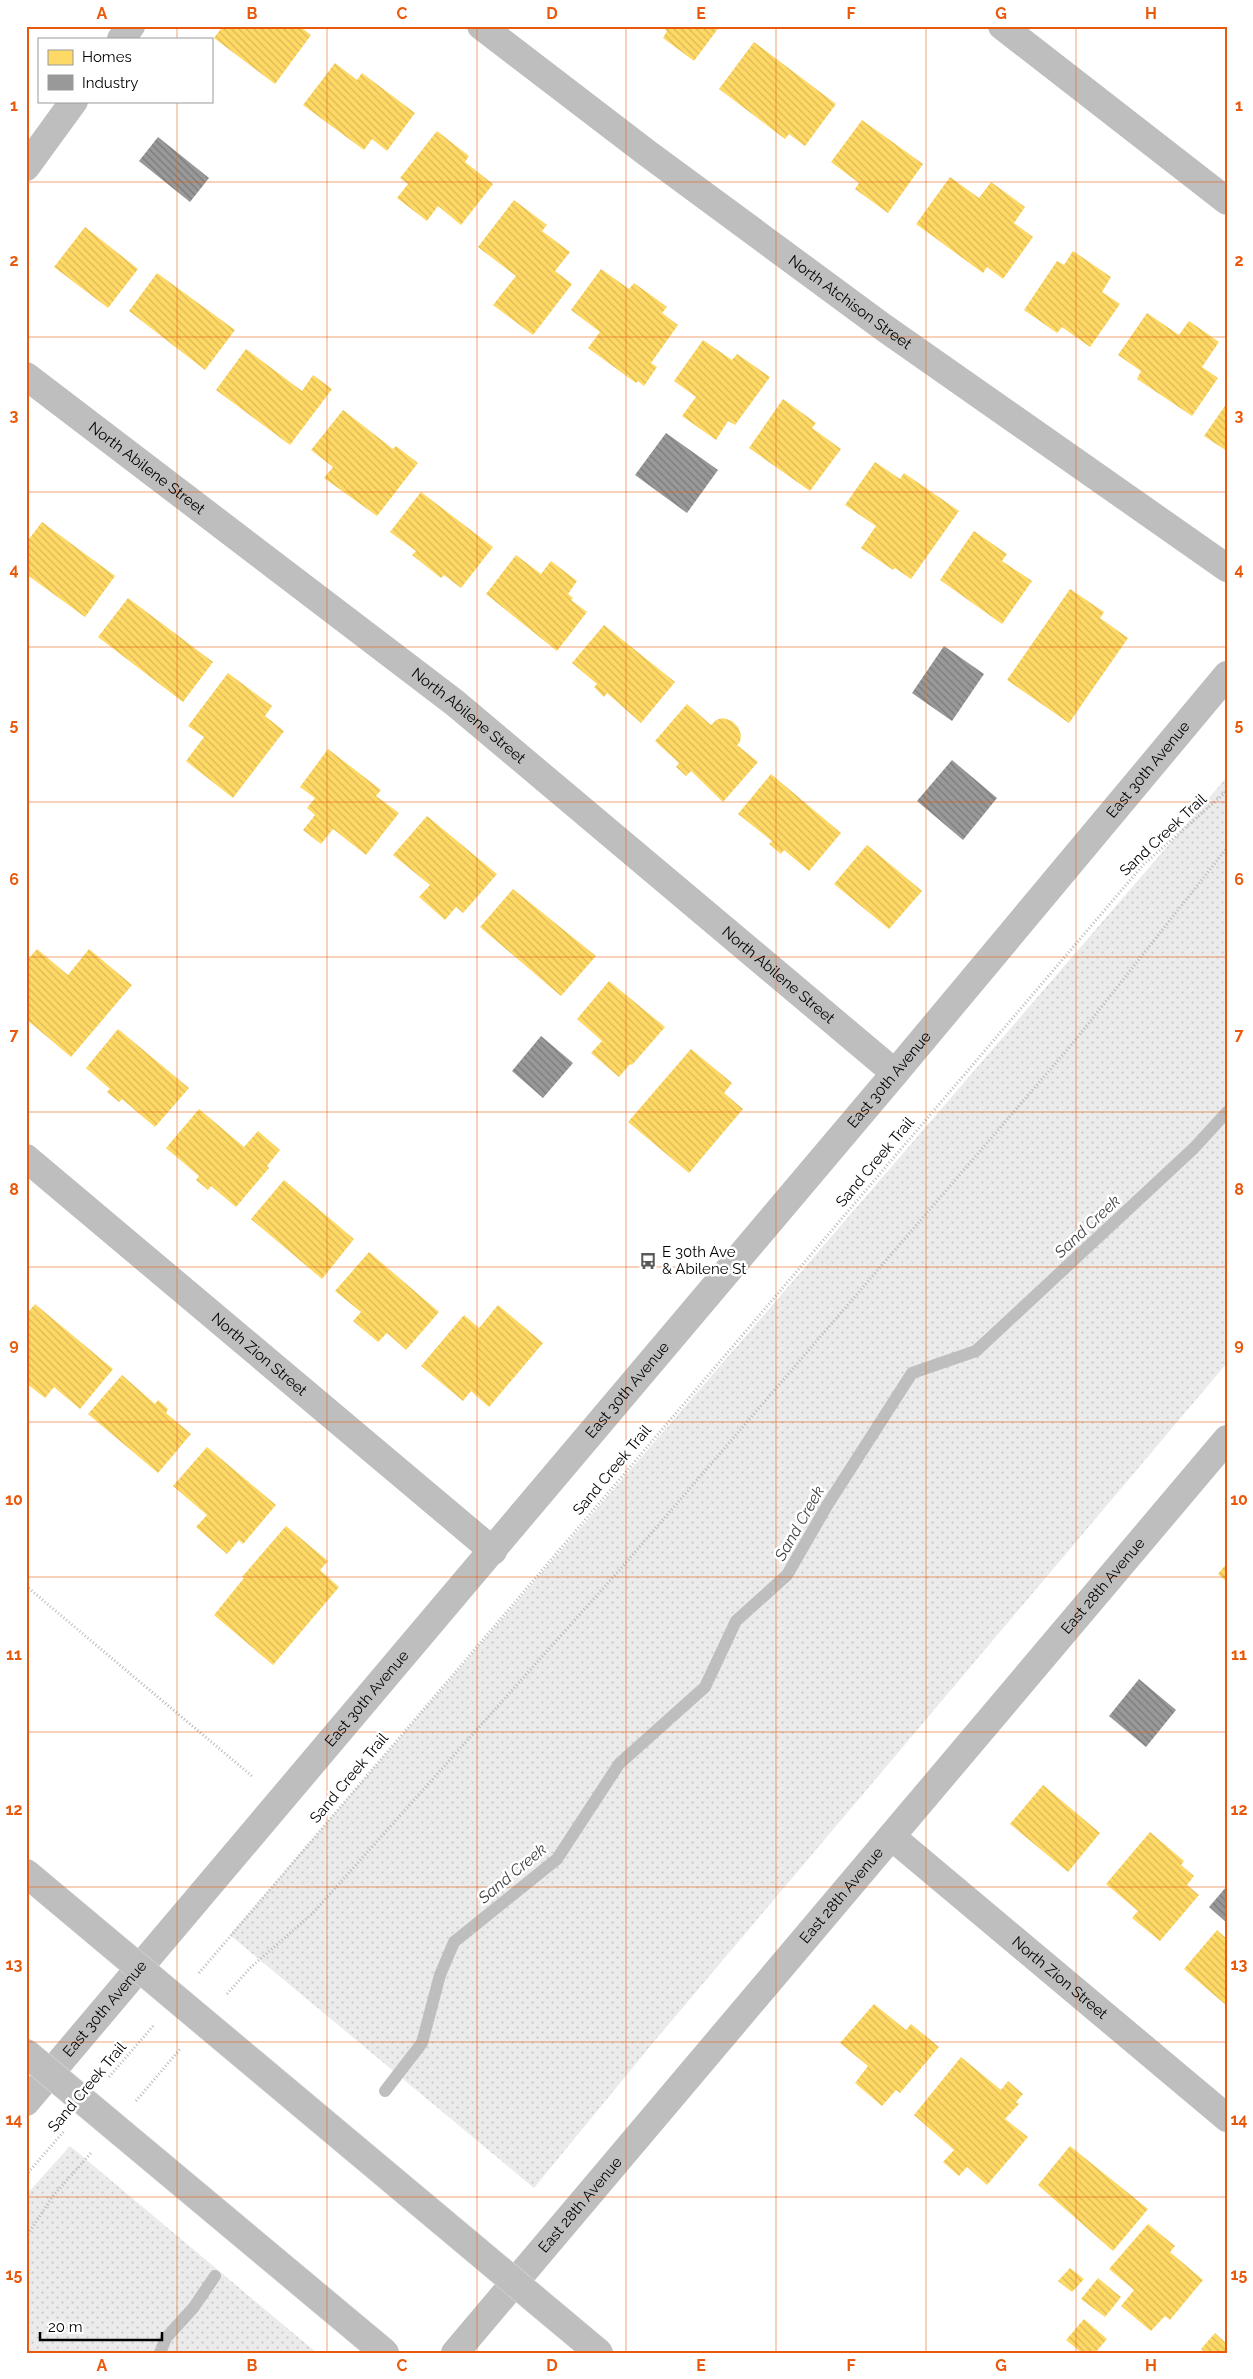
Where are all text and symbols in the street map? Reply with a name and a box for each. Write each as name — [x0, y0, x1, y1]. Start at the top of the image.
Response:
text: A — [97, 4, 108, 23]
text: B — [247, 4, 258, 23]
text: C — [397, 4, 408, 23]
text: D — [546, 4, 558, 23]
text: E — [696, 4, 706, 23]
text: F — [846, 4, 856, 23]
text: G — [995, 4, 1007, 23]
text: H — [1145, 4, 1157, 23]
legend — [38, 38, 212, 102]
text: Homes — [82, 48, 132, 66]
text: Industry — [82, 74, 138, 92]
text: 1 — [10, 96, 18, 115]
text: 1 — [1235, 96, 1243, 115]
text: 2 — [9, 251, 19, 270]
street label: North Atchison Street — [785, 251, 915, 353]
text: 2 — [1234, 251, 1244, 270]
text: 3 — [10, 406, 19, 425]
text: 3 — [1235, 406, 1244, 425]
street label: North Abilene Street — [85, 418, 209, 518]
text: 4 — [9, 560, 19, 579]
text: 4 — [1234, 560, 1244, 579]
street label: North Abilene Street — [408, 664, 529, 767]
text: 5 — [10, 715, 19, 734]
text: 5 — [1235, 715, 1244, 734]
street label: East 30th Avenue — [1103, 717, 1194, 822]
street label: Sand Creek Trail — [1116, 790, 1211, 880]
text: 6 — [9, 870, 19, 889]
text: 6 — [1234, 870, 1244, 889]
street label: North Abilene Street — [719, 923, 838, 1027]
text: 7 — [10, 1025, 19, 1044]
text: 7 — [1235, 1025, 1244, 1044]
street label: East 30th Avenue — [844, 1028, 935, 1132]
street label: Sand Creek Trail — [832, 1113, 918, 1211]
text: 8 — [9, 1180, 19, 1199]
text: 8 — [1234, 1180, 1244, 1199]
water label: Sand Creek — [1050, 1191, 1124, 1262]
place label: E 30th Ave & Abilene St — [662, 1243, 746, 1278]
bus stop icon: E 30th Ave & Abilene St — [638, 1251, 658, 1271]
street label: North Zion Street — [208, 1309, 311, 1400]
text: 9 — [9, 1335, 19, 1354]
text: 9 — [1234, 1335, 1244, 1354]
street label: East 30th Avenue — [582, 1338, 673, 1442]
street label: Sand Creek Trail — [569, 1421, 655, 1519]
water label: Sand Creek — [770, 1482, 829, 1565]
text: 10 — [5, 1490, 23, 1509]
text: 10 — [1230, 1490, 1248, 1509]
street label: East 28th Avenue — [1057, 1534, 1149, 1638]
text: 11 — [6, 1645, 22, 1664]
text: 11 — [1231, 1645, 1247, 1664]
street label: East 30th Avenue — [321, 1647, 413, 1750]
street label: Sand Creek Trail — [306, 1729, 392, 1827]
text: 12 — [6, 1800, 22, 1819]
text: 12 — [1231, 1800, 1247, 1819]
water label: Sand Creek — [474, 1839, 550, 1908]
street label: East 28th Avenue — [796, 1844, 887, 1947]
street label: North Zion Street — [1008, 1933, 1111, 2023]
text: 13 — [6, 1955, 22, 1974]
text: 13 — [1231, 1955, 1247, 1974]
street label: East 30th Avenue — [59, 1957, 151, 2061]
street label: Sand Creek Trail — [44, 2038, 130, 2136]
text: 14 — [5, 2110, 23, 2129]
text: 14 — [1230, 2110, 1248, 2129]
street label: East 28th Avenue — [535, 2153, 626, 2256]
text: 15 — [6, 2265, 23, 2284]
text: 15 — [1231, 2265, 1248, 2284]
scale bar — [40, 2309, 162, 2341]
text: 20 m — [48, 2318, 83, 2336]
text: A — [97, 2356, 108, 2375]
text: B — [247, 2356, 258, 2375]
text: C — [397, 2356, 408, 2375]
text: D — [546, 2356, 558, 2375]
text: E — [696, 2356, 706, 2375]
text: F — [846, 2356, 856, 2375]
text: G — [995, 2356, 1007, 2375]
text: H — [1145, 2356, 1157, 2375]

